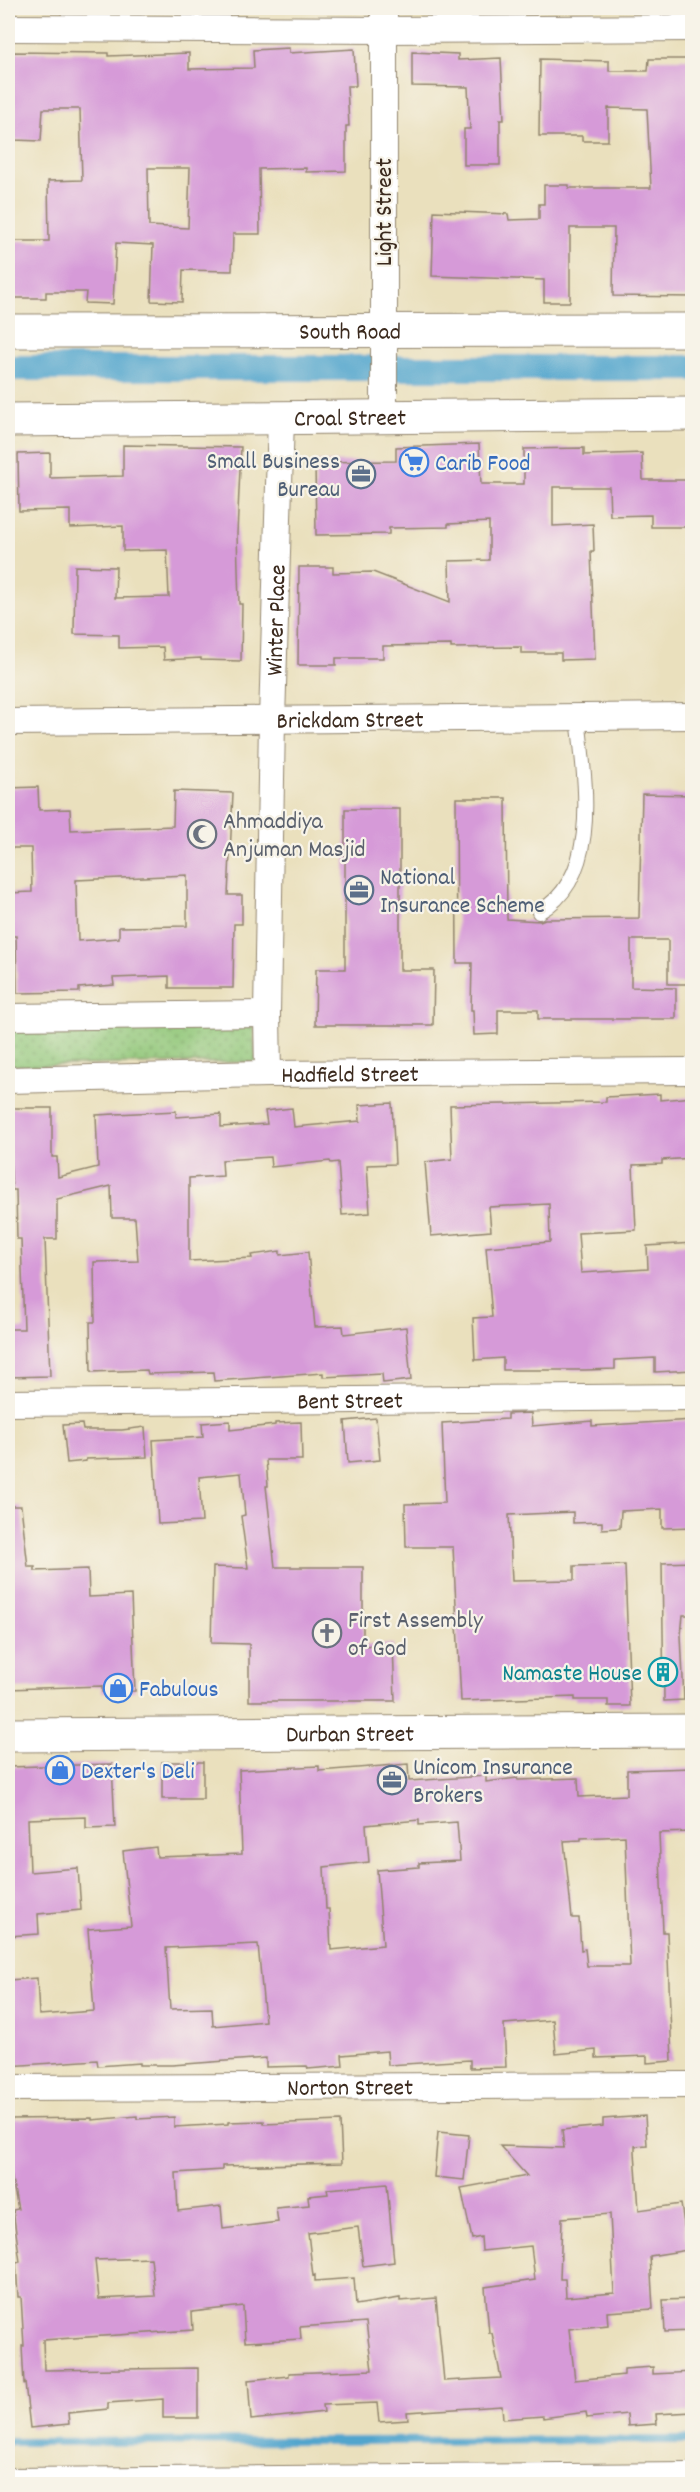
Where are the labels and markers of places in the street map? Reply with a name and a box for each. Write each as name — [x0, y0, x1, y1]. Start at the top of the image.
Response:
place label: Small Business Bureau — [207, 446, 340, 508]
supermarket icon: Carib Food — [398, 446, 430, 478]
place label: Carib Food — [435, 448, 531, 482]
office icon: Small Business Bureau — [345, 458, 377, 490]
place label: Ahmaddiya Anjuman Masjid — [223, 806, 366, 868]
mosque icon: Ahmaddiya Anjuman Masjid — [186, 818, 218, 850]
place label: National Insurance Scheme — [380, 862, 545, 924]
office icon: National Insurance Scheme — [343, 874, 375, 906]
place label: First Assembly of God — [348, 1605, 484, 1667]
church icon: First Assembly of God — [311, 1617, 343, 1649]
building icon: Namaste House — [647, 1656, 679, 1688]
place label: Namaste House — [502, 1658, 642, 1692]
shop icon: Fabulous — [102, 1672, 134, 1704]
place label: Fabulous — [139, 1674, 219, 1708]
place label: Unicom Insurance Brokers — [413, 1752, 573, 1814]
shop icon: Dexter's Deli — [44, 1754, 76, 1786]
place label: Dexter's Deli — [81, 1756, 195, 1790]
office icon: Unicom Insurance Brokers — [376, 1764, 408, 1796]

